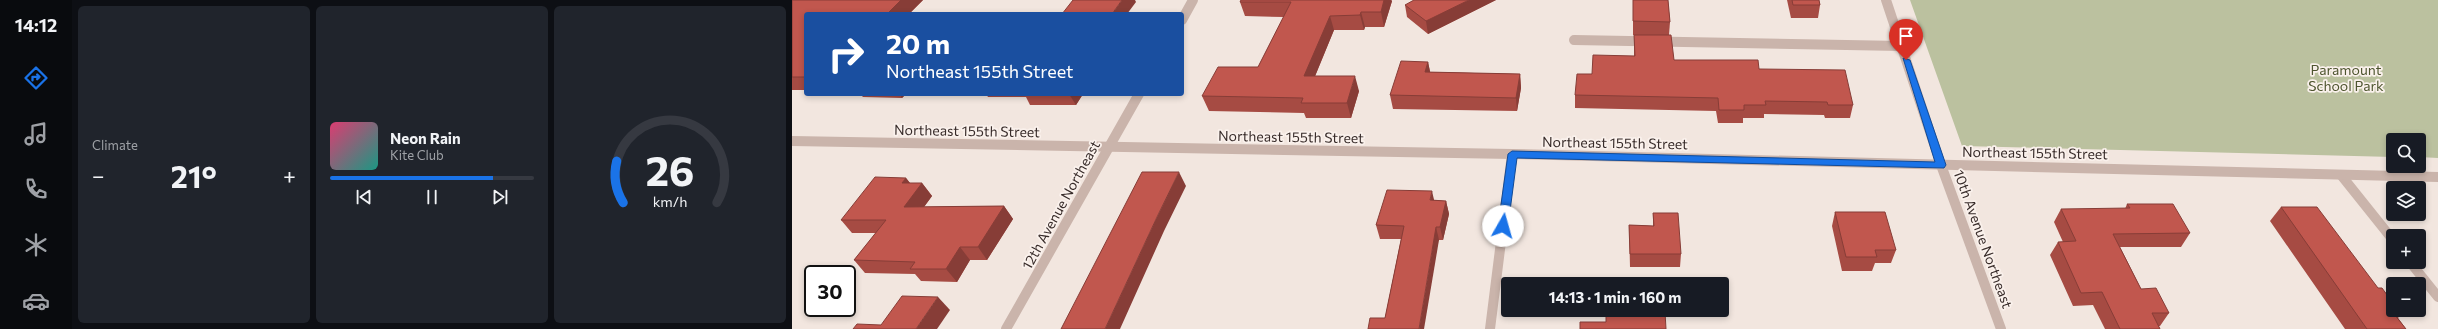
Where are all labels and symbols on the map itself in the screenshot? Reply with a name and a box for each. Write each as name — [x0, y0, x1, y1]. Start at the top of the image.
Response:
pin — [1889, 19, 1923, 60]
park label: Paramount School Park — [2308, 61, 2384, 94]
street label: Northeast 155th Street — [894, 121, 1040, 140]
street label: Northeast 155th Street — [1218, 127, 1364, 146]
street label: Northeast 155th Street — [1542, 133, 1688, 152]
street label: 12th Avenue Northeast — [1018, 137, 1103, 272]
street label: Northeast 155th Street — [1962, 143, 2108, 162]
street label: 10th Avenue Northeast — [1951, 167, 2017, 311]
position arrow — [1482, 205, 1524, 247]
speed limit sign: 30 — [804, 265, 856, 317]

